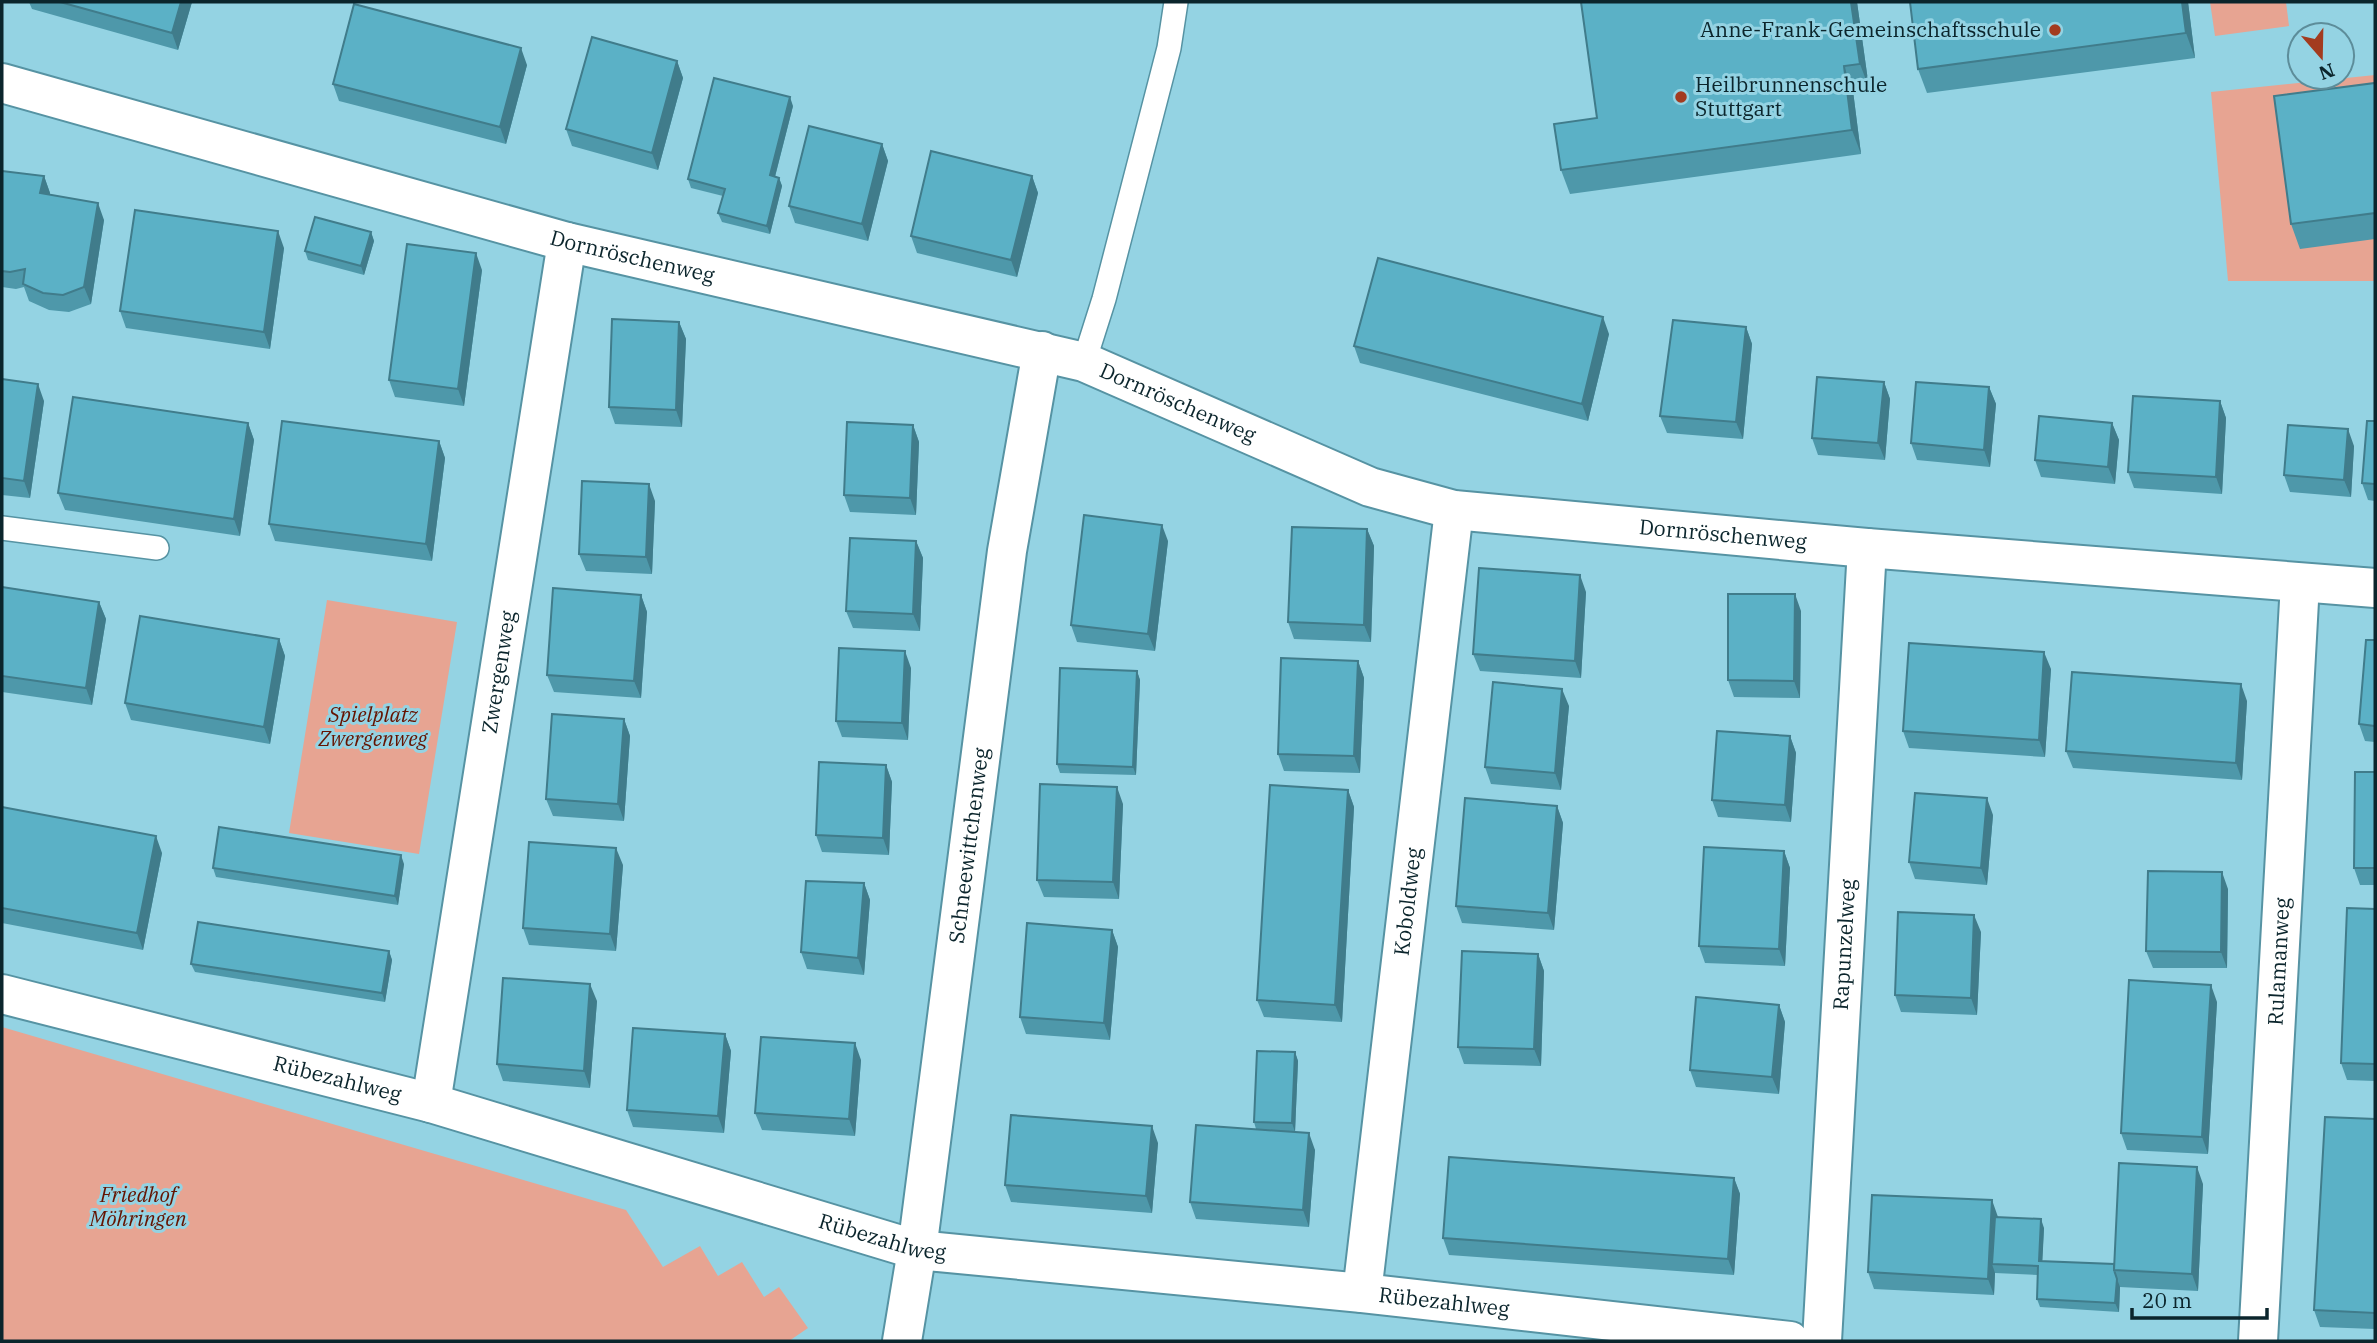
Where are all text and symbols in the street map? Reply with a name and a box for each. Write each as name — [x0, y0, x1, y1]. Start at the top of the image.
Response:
place label: Anne-Frank-Gemeinschaftsschule — [1700, 15, 2041, 43]
north arrow — [2286, 21, 2356, 91]
marker: Anne-Frank-Gemeinschaftsschule — [2047, 22, 2063, 38]
text: N — [2316, 58, 2338, 86]
place label: Heilbrunnenschule Stuttgart — [1695, 70, 1887, 122]
marker: Heilbrunnenschule Stuttgart — [1673, 89, 1689, 105]
street label: Dornröschenweg — [547, 223, 718, 289]
street label: Dornröschenweg — [1095, 356, 1261, 449]
street label: Dornröschenweg — [1638, 512, 1809, 555]
street label: Zwergenweg — [475, 608, 522, 736]
park label: Spielplatz Zwergenweg — [318, 700, 429, 752]
street label: Schneewittchenweg — [942, 745, 995, 945]
street label: Koboldweg — [1387, 845, 1427, 957]
street label: Rapunzelweg — [1826, 877, 1861, 1011]
street label: Rulamanweg — [2260, 896, 2296, 1026]
street label: Rübezahlweg — [270, 1048, 405, 1108]
park label: Friedhof Möhringen — [88, 1180, 187, 1232]
street label: Rübezahlweg — [816, 1206, 948, 1266]
scale bar — [2132, 1276, 2267, 1320]
street label: Rübezahlweg — [1377, 1280, 1512, 1323]
text: 20 m — [2142, 1286, 2192, 1314]

